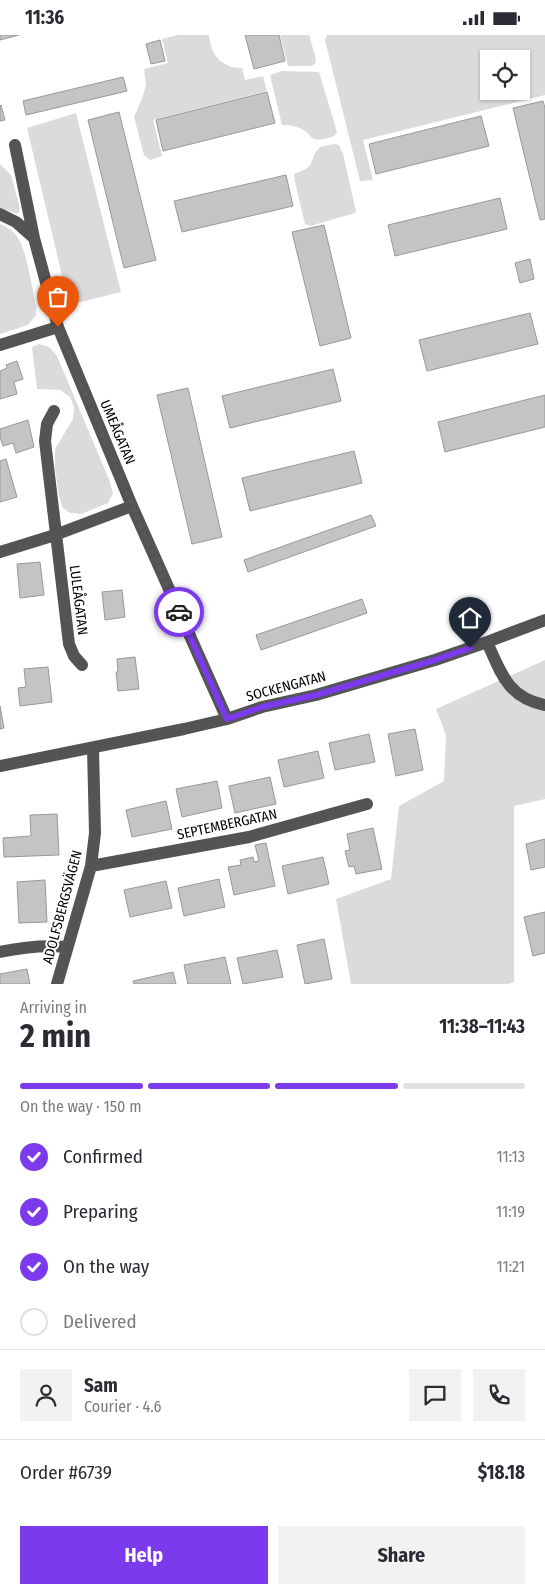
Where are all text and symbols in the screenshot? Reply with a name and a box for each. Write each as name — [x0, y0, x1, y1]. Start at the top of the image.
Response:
text: 11:36 — [25, 6, 64, 29]
map controls — [480, 50, 530, 100]
button: locate — [480, 50, 530, 100]
pin — [37, 276, 79, 327]
icon: bag — [44, 283, 72, 311]
street label: UMEÅGATAN — [96, 397, 140, 467]
street label: LULEÅGATAN — [66, 564, 92, 636]
courier — [154, 587, 204, 637]
pin — [449, 597, 491, 648]
icon: car — [165, 598, 193, 626]
icon: home — [456, 604, 484, 632]
street label: SOCKENGATAN — [244, 668, 328, 705]
street label: SEPTEMBERGATAN — [176, 806, 279, 843]
street label: ADOLFSBERGSVÄGEN — [39, 848, 86, 966]
text: Arriving in — [20, 998, 87, 1017]
text: 11:38–11:43 — [439, 1015, 525, 1038]
text: 2 min — [20, 1017, 91, 1055]
text: On the way · 150 m — [20, 1097, 141, 1116]
icon: check — [20, 1143, 48, 1171]
text: Confirmed — [63, 1145, 143, 1168]
text: 11:13 — [497, 1147, 525, 1166]
icon: check — [20, 1198, 48, 1226]
text: Preparing — [63, 1200, 138, 1223]
text: 11:19 — [496, 1202, 525, 1221]
icon: check — [20, 1253, 48, 1281]
text: On the way — [63, 1255, 149, 1278]
text: 11:21 — [496, 1257, 525, 1276]
text: Delivered — [63, 1310, 137, 1333]
button: person — [20, 1369, 72, 1421]
button: chat — [409, 1369, 461, 1421]
button: phone — [473, 1369, 525, 1421]
text: Sam — [84, 1374, 118, 1397]
text: Courier · 4.6 — [84, 1397, 162, 1416]
text: Order #6739 — [20, 1461, 112, 1484]
text: $18.18 — [478, 1461, 525, 1484]
button: Help — [20, 1526, 268, 1584]
button: Share — [278, 1526, 525, 1584]

